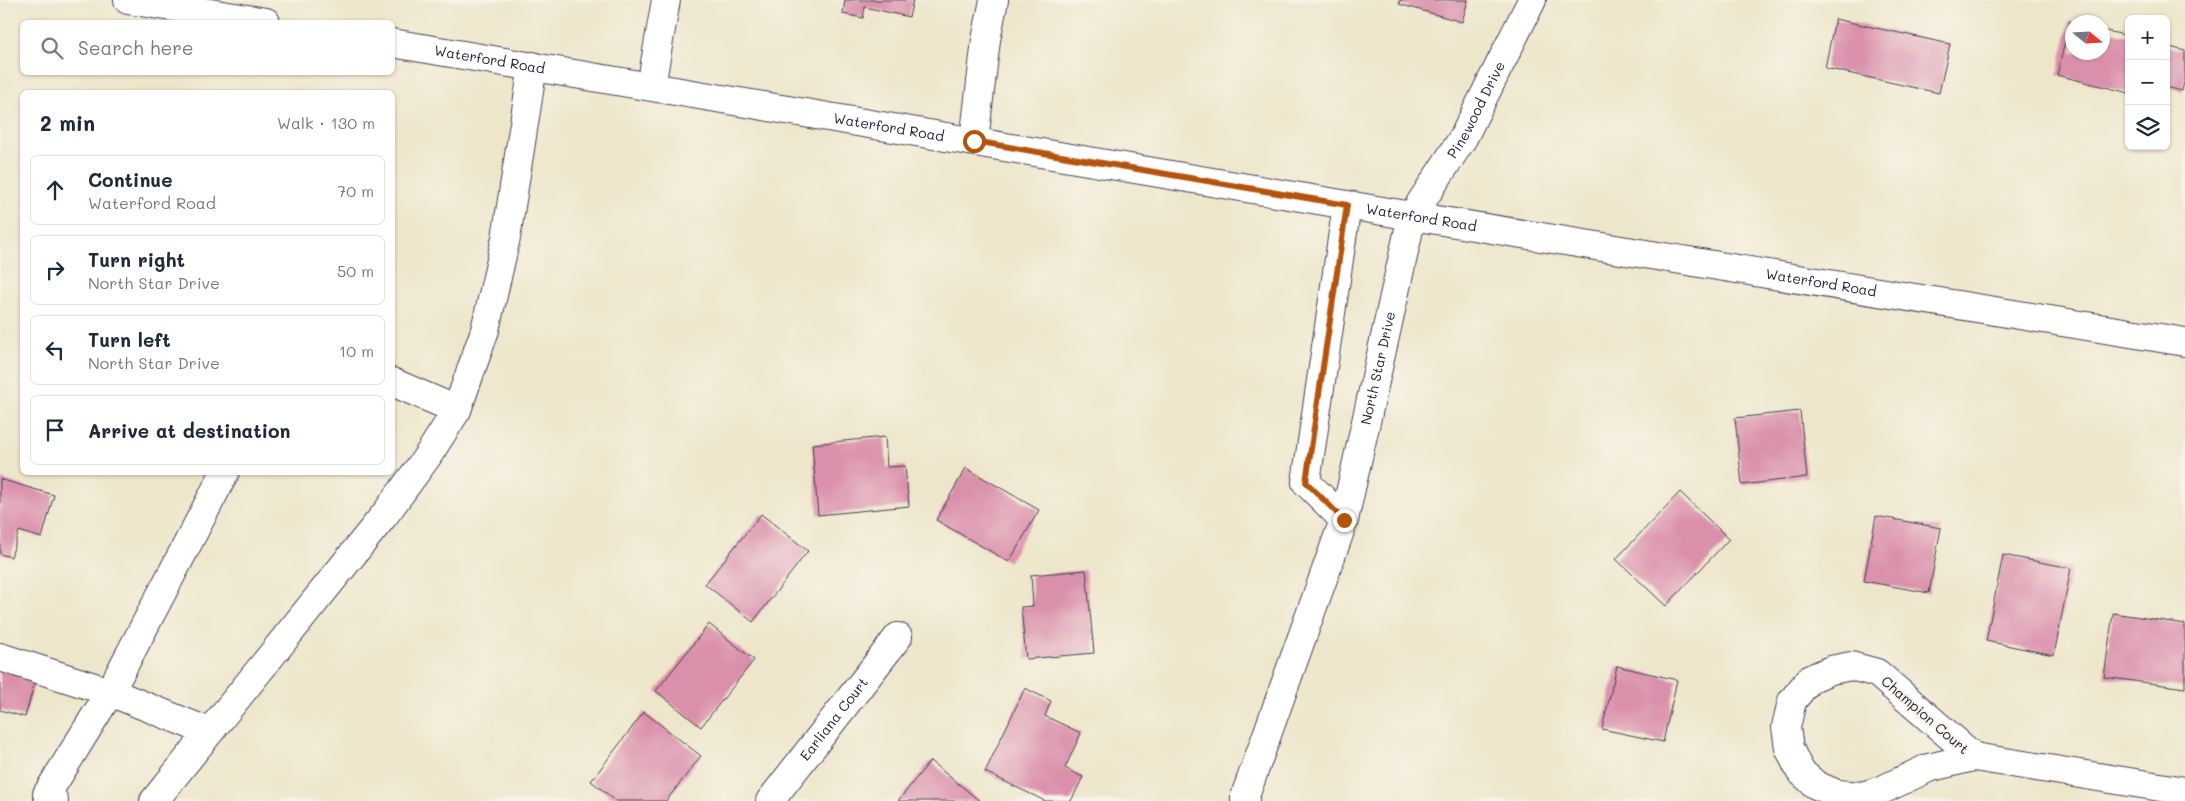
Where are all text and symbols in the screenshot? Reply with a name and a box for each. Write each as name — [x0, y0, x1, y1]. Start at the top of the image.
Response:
north arrow — [2065, 15, 2110, 60]
map controls — [2125, 15, 2170, 150]
button: + — [2125, 15, 2170, 60]
search box — [20, 20, 395, 75]
icon: search — [38, 34, 66, 62]
text: Search here — [78, 35, 194, 60]
street label: Waterford Road — [433, 40, 547, 78]
street label: Pinewood Drive — [1442, 58, 1509, 162]
button: − — [2125, 60, 2170, 105]
button: layers — [2125, 105, 2170, 150]
street label: Waterford Road — [832, 108, 946, 146]
text: 2 min — [40, 109, 95, 136]
text: Walk · 130 m — [277, 112, 375, 133]
route start — [963, 130, 986, 153]
text: Continue — [88, 167, 173, 192]
icon: ahead — [41, 176, 69, 204]
text: 70 m — [337, 180, 374, 201]
text: Waterford Road — [88, 192, 216, 213]
street label: Waterford Road — [1365, 198, 1478, 235]
text: Turn right — [88, 247, 185, 272]
icon: right — [41, 256, 69, 284]
text: 50 m — [337, 260, 374, 281]
street label: Waterford Road — [1764, 264, 1878, 301]
text: North Star Drive — [88, 272, 220, 293]
street label: North Star Drive — [1356, 309, 1399, 426]
text: Turn left — [88, 327, 171, 352]
icon: left — [41, 336, 69, 364]
text: 10 m — [339, 340, 374, 361]
text: North Star Drive — [88, 352, 220, 373]
icon: arrive — [41, 416, 69, 444]
text: Arrive at destination — [88, 418, 291, 443]
route end — [1333, 509, 1356, 532]
street label: Champion Court — [1877, 671, 1973, 758]
street label: Earliana Court — [795, 673, 872, 764]

